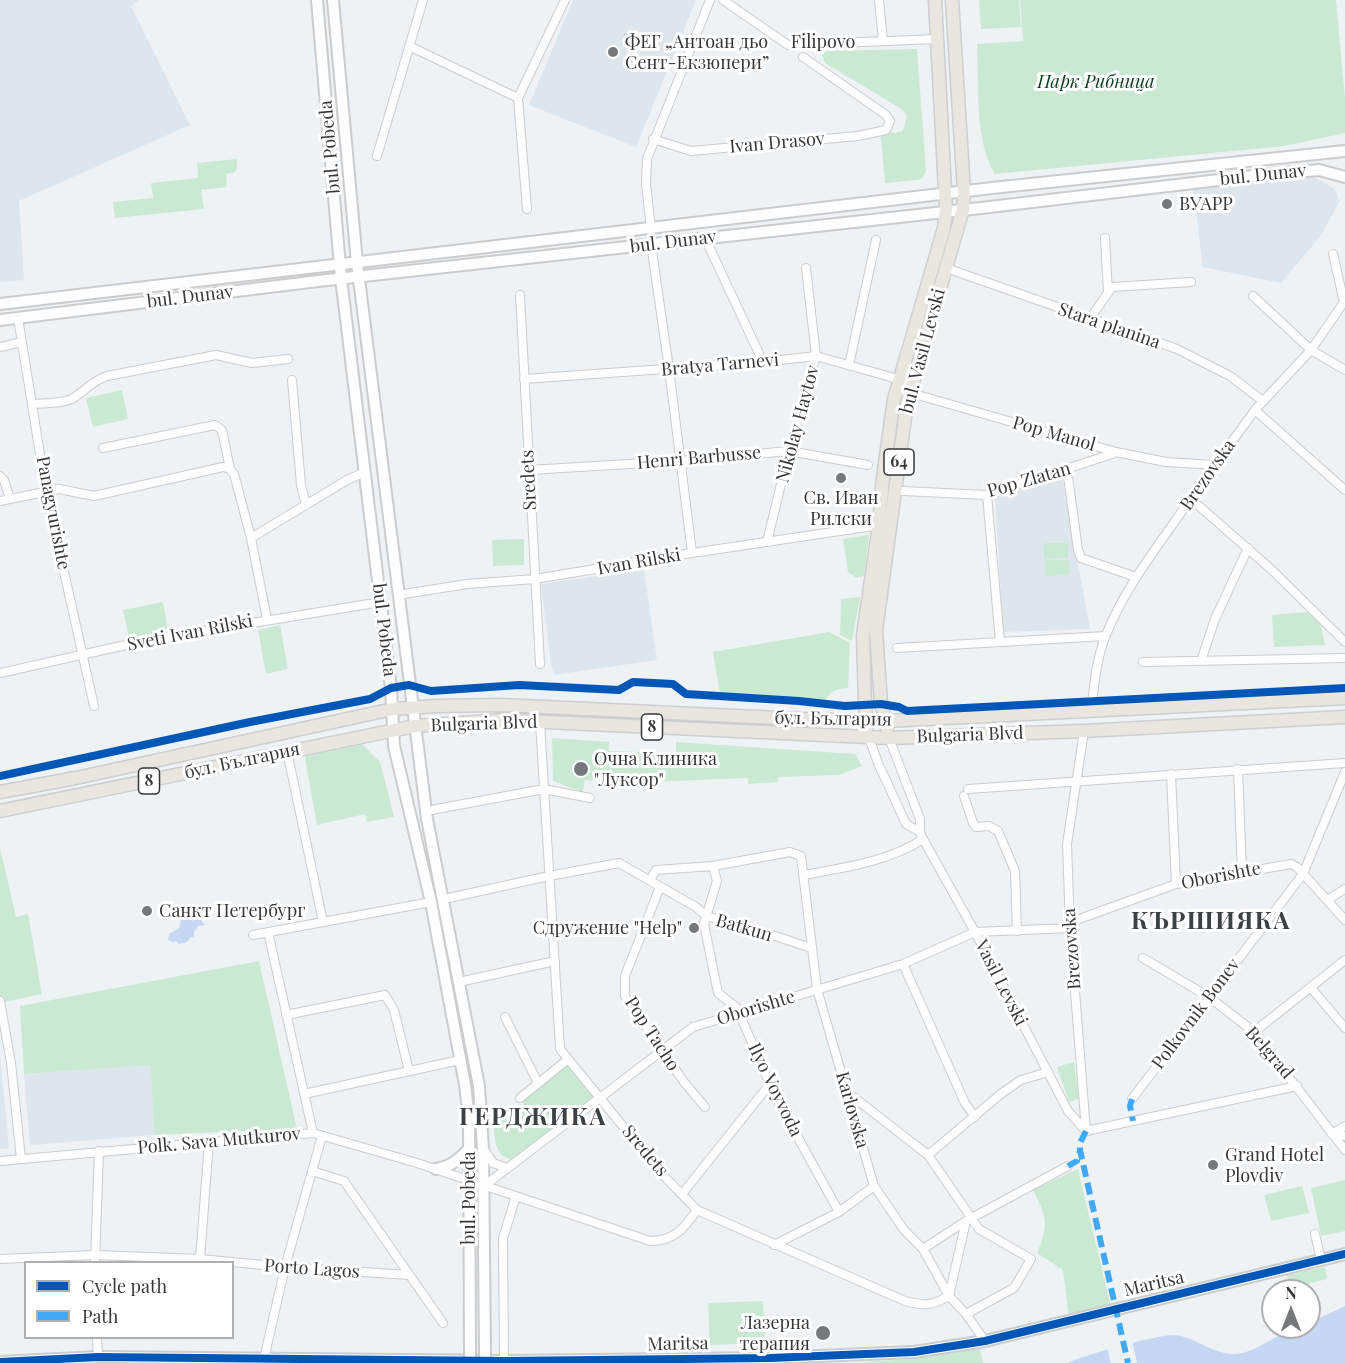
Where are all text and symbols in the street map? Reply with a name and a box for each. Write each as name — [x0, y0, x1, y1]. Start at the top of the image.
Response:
place label: ФЕГ „Антоан дьо Сент-Екзюпери” — [625, 31, 770, 74]
street label: Filipovo — [791, 31, 855, 53]
marker: ФЕГ „Антоан дьо Сент-Екзюпери” — [606, 45, 620, 59]
park label: Парк Рибница — [1037, 71, 1155, 93]
street label: bul. Pobeda — [315, 99, 345, 195]
street label: Ivan Drasov — [729, 128, 825, 158]
street label: bul. Dunav — [1219, 160, 1307, 190]
place label: ВУАРР — [1179, 193, 1233, 215]
marker: ВУАРР — [1160, 197, 1174, 211]
street label: bul. Dunav — [629, 226, 717, 258]
street label: bul. Dunav — [146, 281, 234, 313]
street label: bul. Vasil Levski — [896, 286, 950, 416]
street label: Stara planina — [1055, 298, 1163, 354]
street label: Bratya Tarnevi — [660, 349, 780, 381]
street label: Nikolay Haytov — [772, 363, 824, 485]
street label: Pop Manol — [1010, 412, 1098, 456]
street label: Brezovska — [1176, 435, 1240, 515]
street label: Henri Barbusse — [636, 442, 762, 474]
street label: Sredets — [517, 449, 541, 511]
road number: 64 — [884, 449, 914, 475]
street label: Panagyurishte — [31, 454, 75, 572]
street label: Pop Zlatan — [985, 458, 1073, 502]
marker: Св. Иван Рилски — [834, 471, 848, 485]
place label: Св. Иван Рилски — [803, 487, 879, 530]
street label: Ivan Rilski — [596, 544, 682, 580]
street label: bul. Pobeda — [368, 582, 400, 678]
street label: Sveti Ivan Rilski — [125, 610, 255, 656]
street label: бул. България — [774, 707, 892, 731]
street label: Bulgaria Blvd — [430, 711, 538, 737]
road number: 8 — [642, 714, 662, 740]
street label: Bulgaria Blvd — [916, 722, 1024, 748]
street label: бул. България — [182, 738, 302, 784]
place label: Очна Клиника "Луксор" — [594, 748, 717, 790]
marker: Очна Клиника "Луксор" — [572, 760, 590, 778]
road number: 8 — [138, 768, 160, 794]
street label: Oborishte — [1179, 858, 1263, 894]
place label: Санкт Петербург — [159, 900, 306, 922]
marker: Санкт Петербург — [140, 904, 154, 918]
street label: Brezovska — [1058, 908, 1086, 990]
district label: КЪРШИЯКА — [1131, 908, 1291, 936]
street label: Batkun — [713, 910, 775, 946]
place label: Сдружение "Help" — [533, 917, 682, 939]
marker: Сдружение "Help" — [687, 921, 701, 935]
street label: Vasil Levski — [970, 936, 1032, 1030]
street label: Polkovnik Bonev — [1147, 954, 1245, 1074]
street label: Oborishte — [714, 986, 798, 1030]
street label: Pop Tacho — [620, 993, 684, 1075]
street label: Belgrad — [1240, 1022, 1298, 1084]
street label: Ilyo Voyvoda — [743, 1040, 807, 1140]
street label: Karlovska — [831, 1069, 873, 1151]
district label: ГЕРДЖИКА — [459, 1104, 607, 1132]
street label: Sredets — [617, 1121, 673, 1181]
street label: Polk. Sava Mutkurov — [137, 1123, 301, 1159]
place label: Grand Hotel Plovdiv — [1225, 1144, 1324, 1186]
street label: bul. Pobeda — [458, 1151, 480, 1245]
marker: Grand Hotel Plovdiv — [1206, 1158, 1220, 1172]
street label: Porto Lagos — [264, 1255, 360, 1283]
legend — [24, 1261, 234, 1339]
street label: Maritsa — [1122, 1267, 1186, 1301]
text: Cycle path — [82, 1274, 167, 1298]
north arrow — [1261, 1279, 1321, 1339]
text: N — [1285, 1282, 1297, 1303]
text: Path — [82, 1304, 118, 1328]
place label: Лазерна терапия — [740, 1312, 810, 1354]
marker: Лазерна терапия — [814, 1324, 832, 1342]
street label: Maritsa — [647, 1333, 709, 1355]

